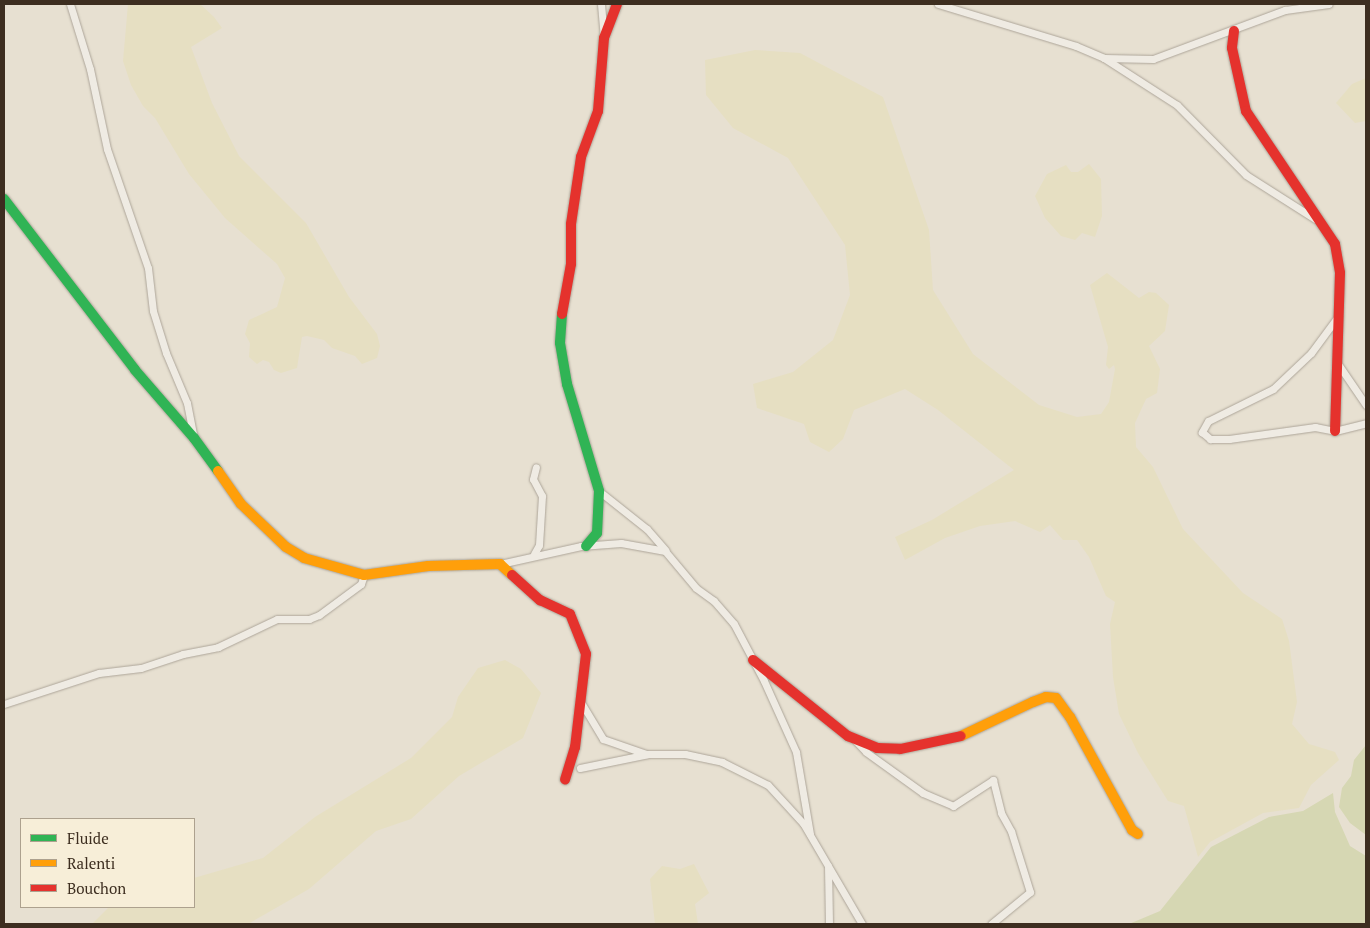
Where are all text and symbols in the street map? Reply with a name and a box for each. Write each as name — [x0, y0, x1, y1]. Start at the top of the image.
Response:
legend — [20, 818, 195, 908]
text: Fluide — [67, 828, 109, 848]
text: Ralenti — [67, 853, 115, 873]
text: Bouchon — [67, 878, 126, 898]

